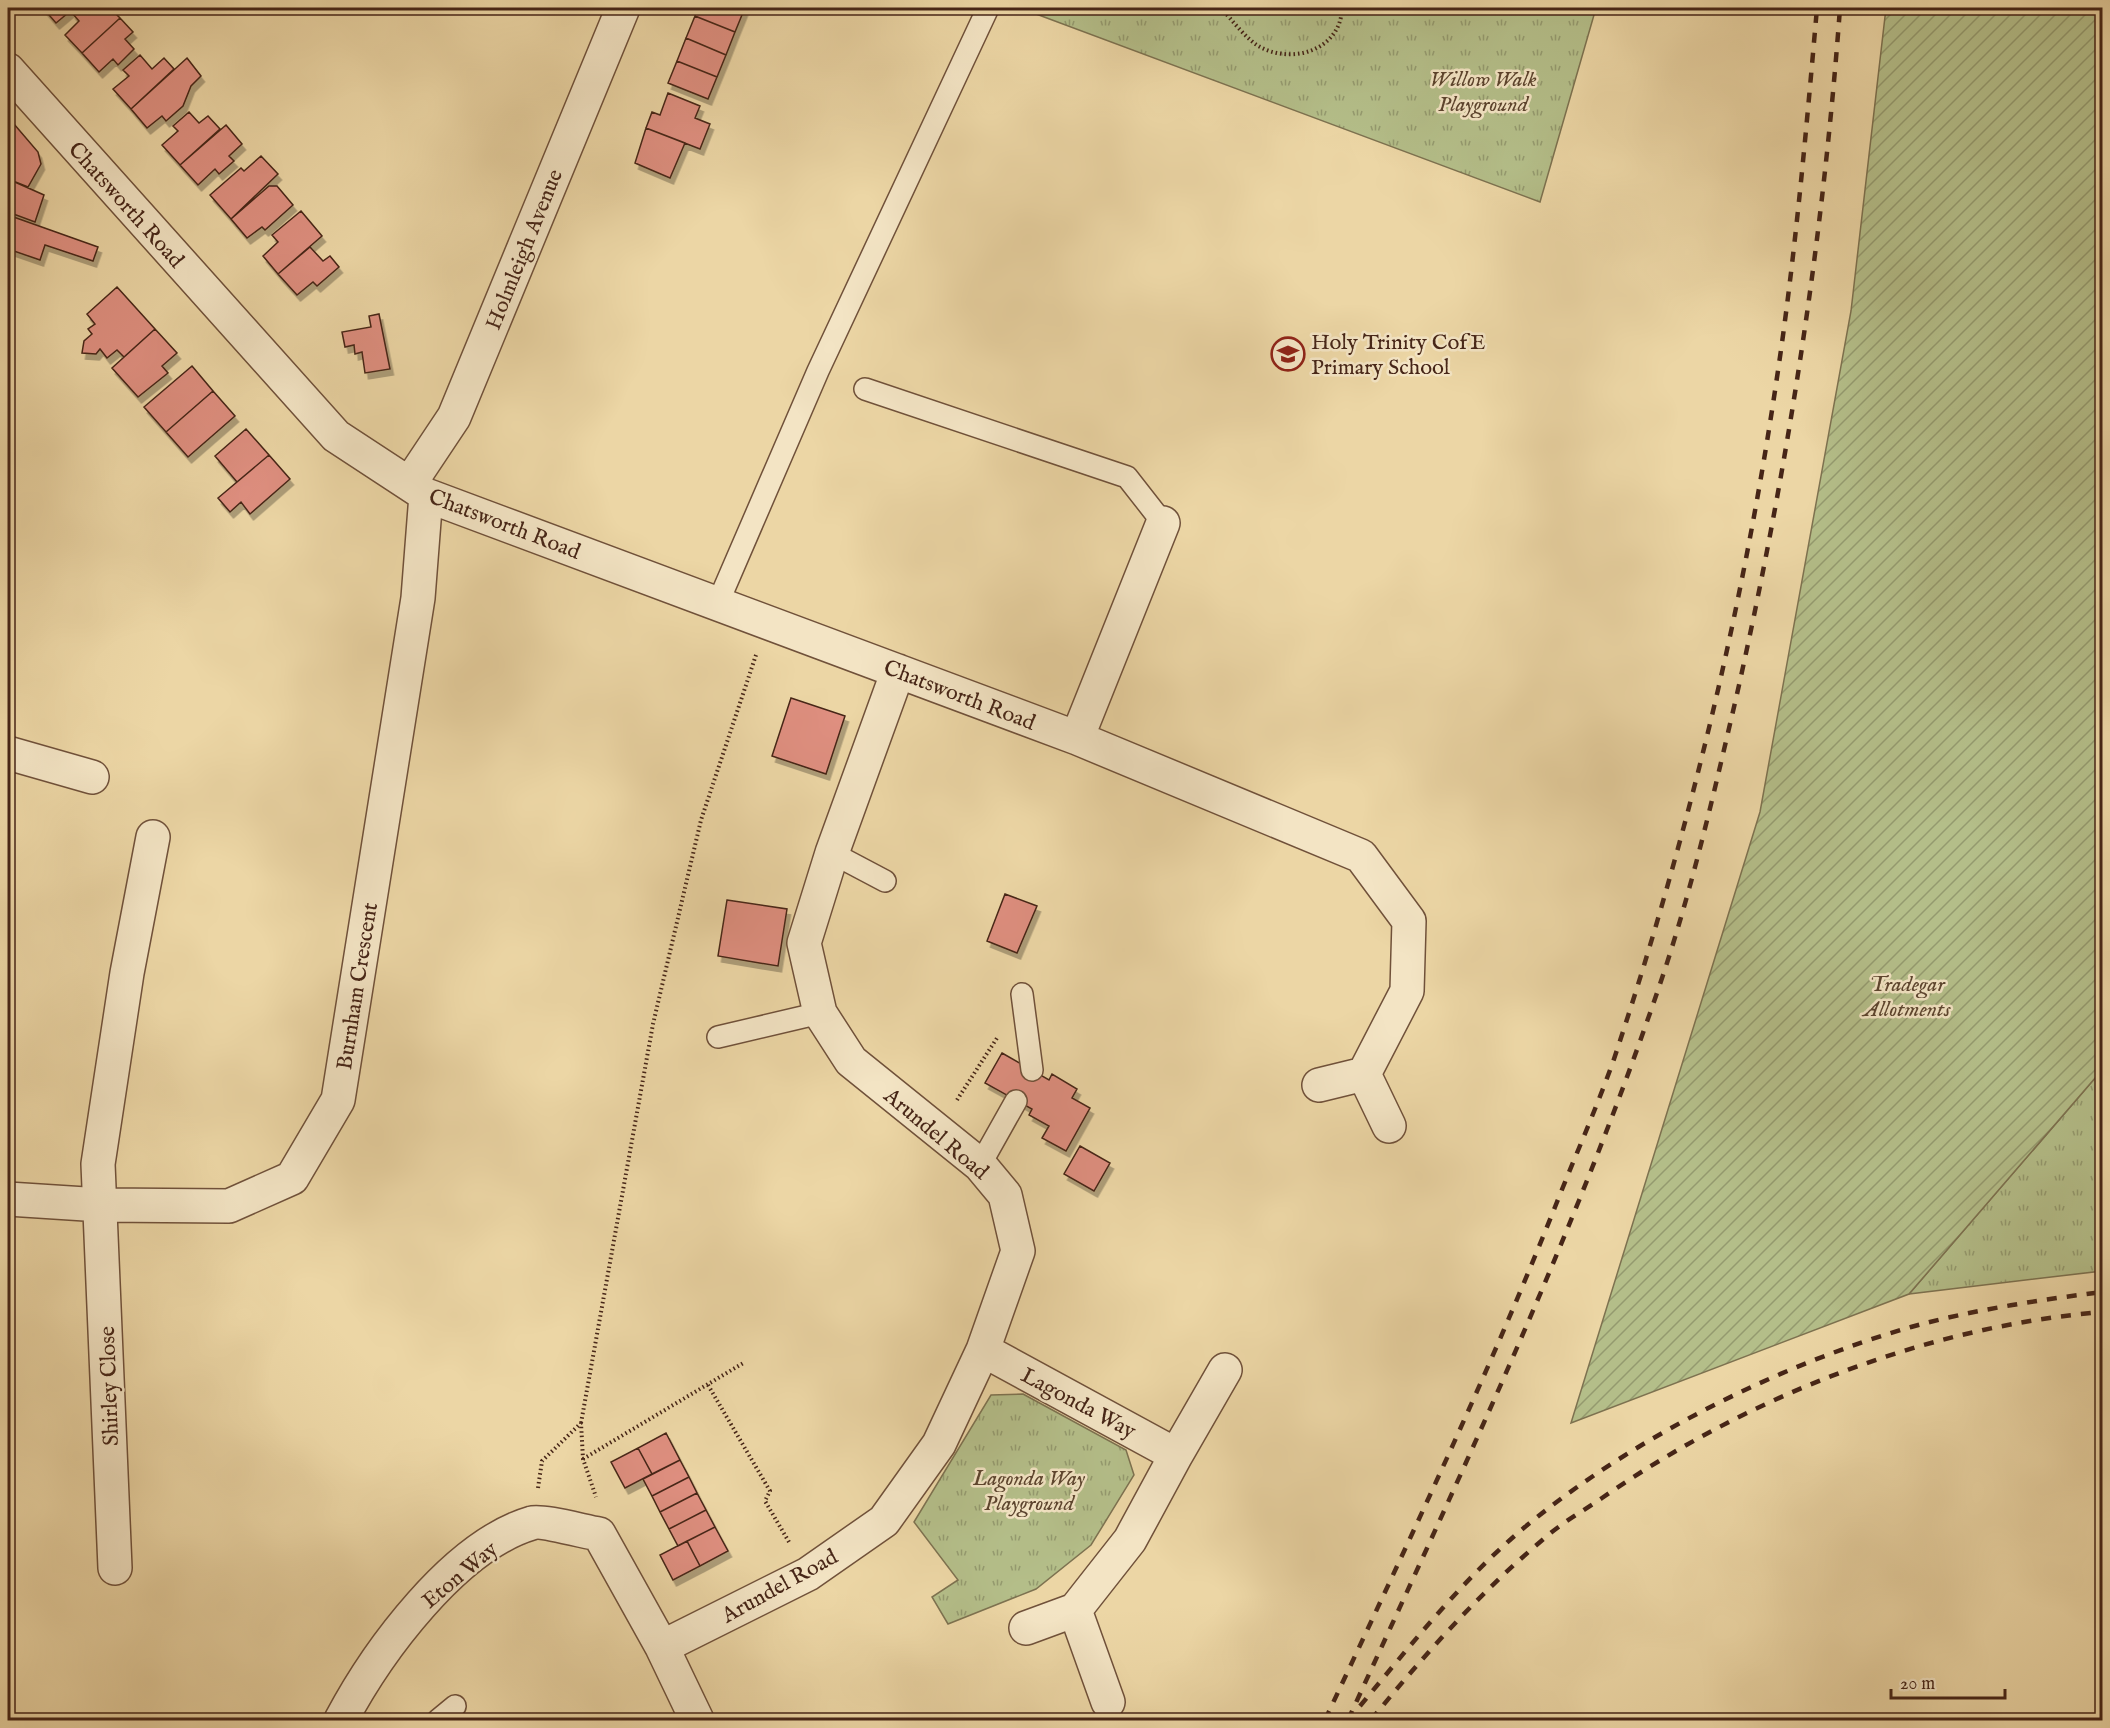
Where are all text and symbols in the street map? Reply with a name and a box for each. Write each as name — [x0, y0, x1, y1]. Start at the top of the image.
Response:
park label: Willow Walk Playground — [1429, 66, 1537, 119]
street label: Chatsworth Road — [62, 136, 190, 274]
street label: Holmleigh Avenue — [480, 165, 570, 334]
place label: Holy Trinity CofE Primary School — [1311, 329, 1486, 382]
school or university icon: Holy Trinity CofE Primary School — [1270, 336, 1306, 372]
street label: Chatsworth Road — [424, 483, 584, 567]
street label: Chatsworth Road — [879, 654, 1039, 738]
street label: Burnham Crescent — [331, 900, 385, 1072]
park label: Tradegar Allotments — [1862, 971, 1951, 1024]
street label: Arundel Road — [877, 1082, 994, 1187]
street label: Shirley Close — [94, 1326, 126, 1446]
street label: Lagonda Way — [1016, 1362, 1141, 1446]
park label: Lagonda Way Playground — [972, 1465, 1086, 1518]
street label: Eton Way — [417, 1536, 504, 1615]
street label: Arundel Road — [716, 1543, 843, 1631]
scale bar — [1891, 1662, 2005, 1700]
text: 20 m — [1900, 1673, 1935, 1696]

